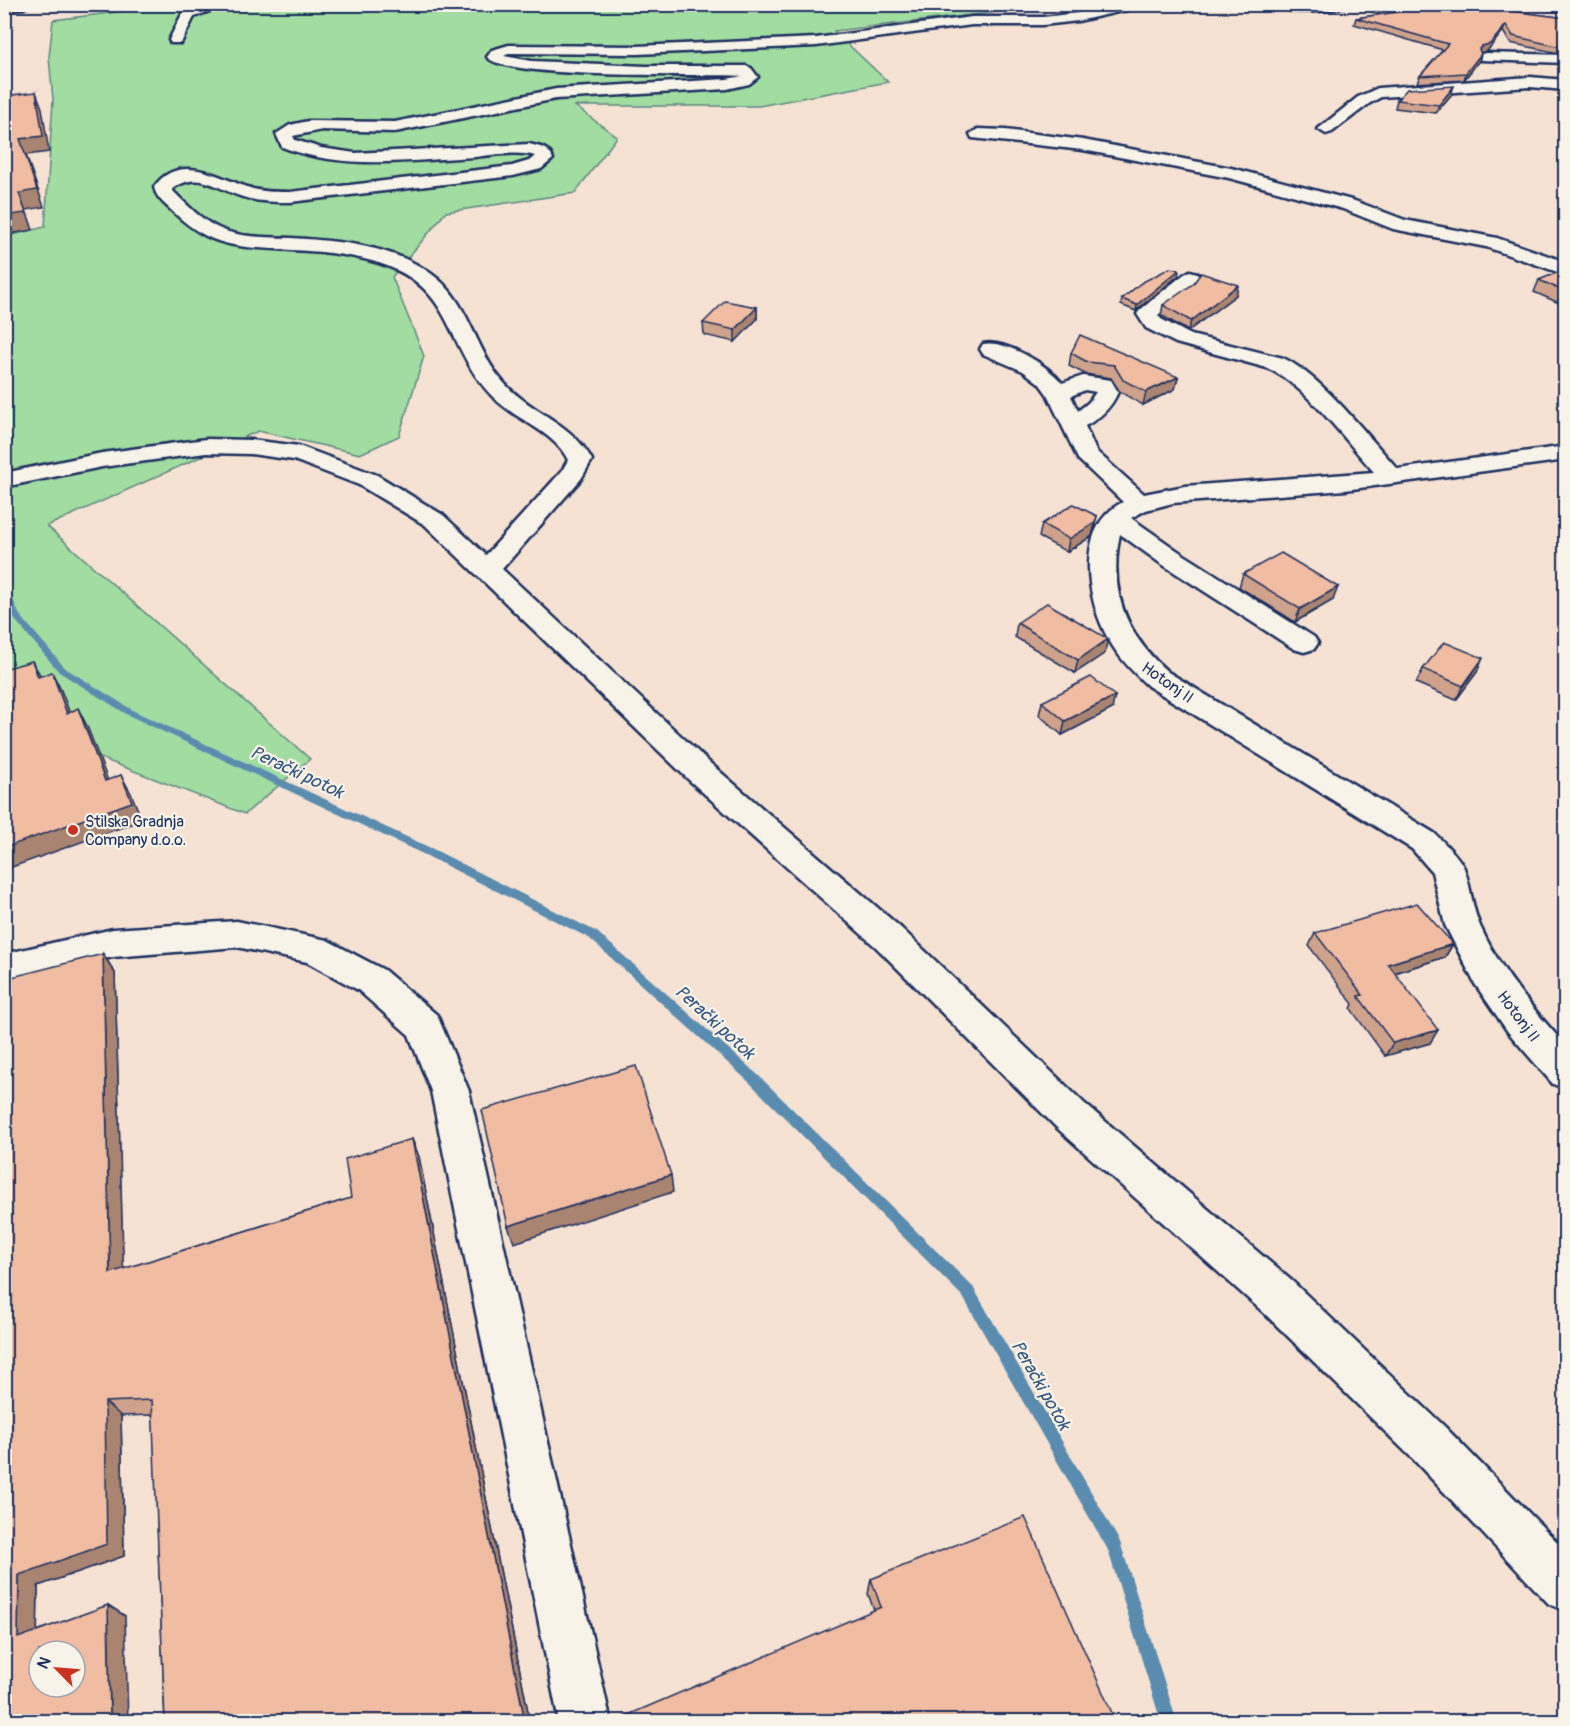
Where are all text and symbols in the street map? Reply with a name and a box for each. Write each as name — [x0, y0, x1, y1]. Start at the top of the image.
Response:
street label: Hotonj II — [1138, 658, 1197, 708]
water label: Perački potok — [247, 741, 348, 805]
place label: Stilska Gradnja Company d.o.o. — [85, 812, 186, 850]
marker: Stilska Gradnja Company d.o.o. — [66, 823, 80, 837]
water label: Perački potok — [670, 980, 761, 1065]
street label: Hotonj II — [1493, 987, 1544, 1046]
water label: Perački potok — [1006, 1336, 1076, 1436]
north arrow — [27, 1639, 87, 1699]
text: N — [33, 1654, 56, 1672]

